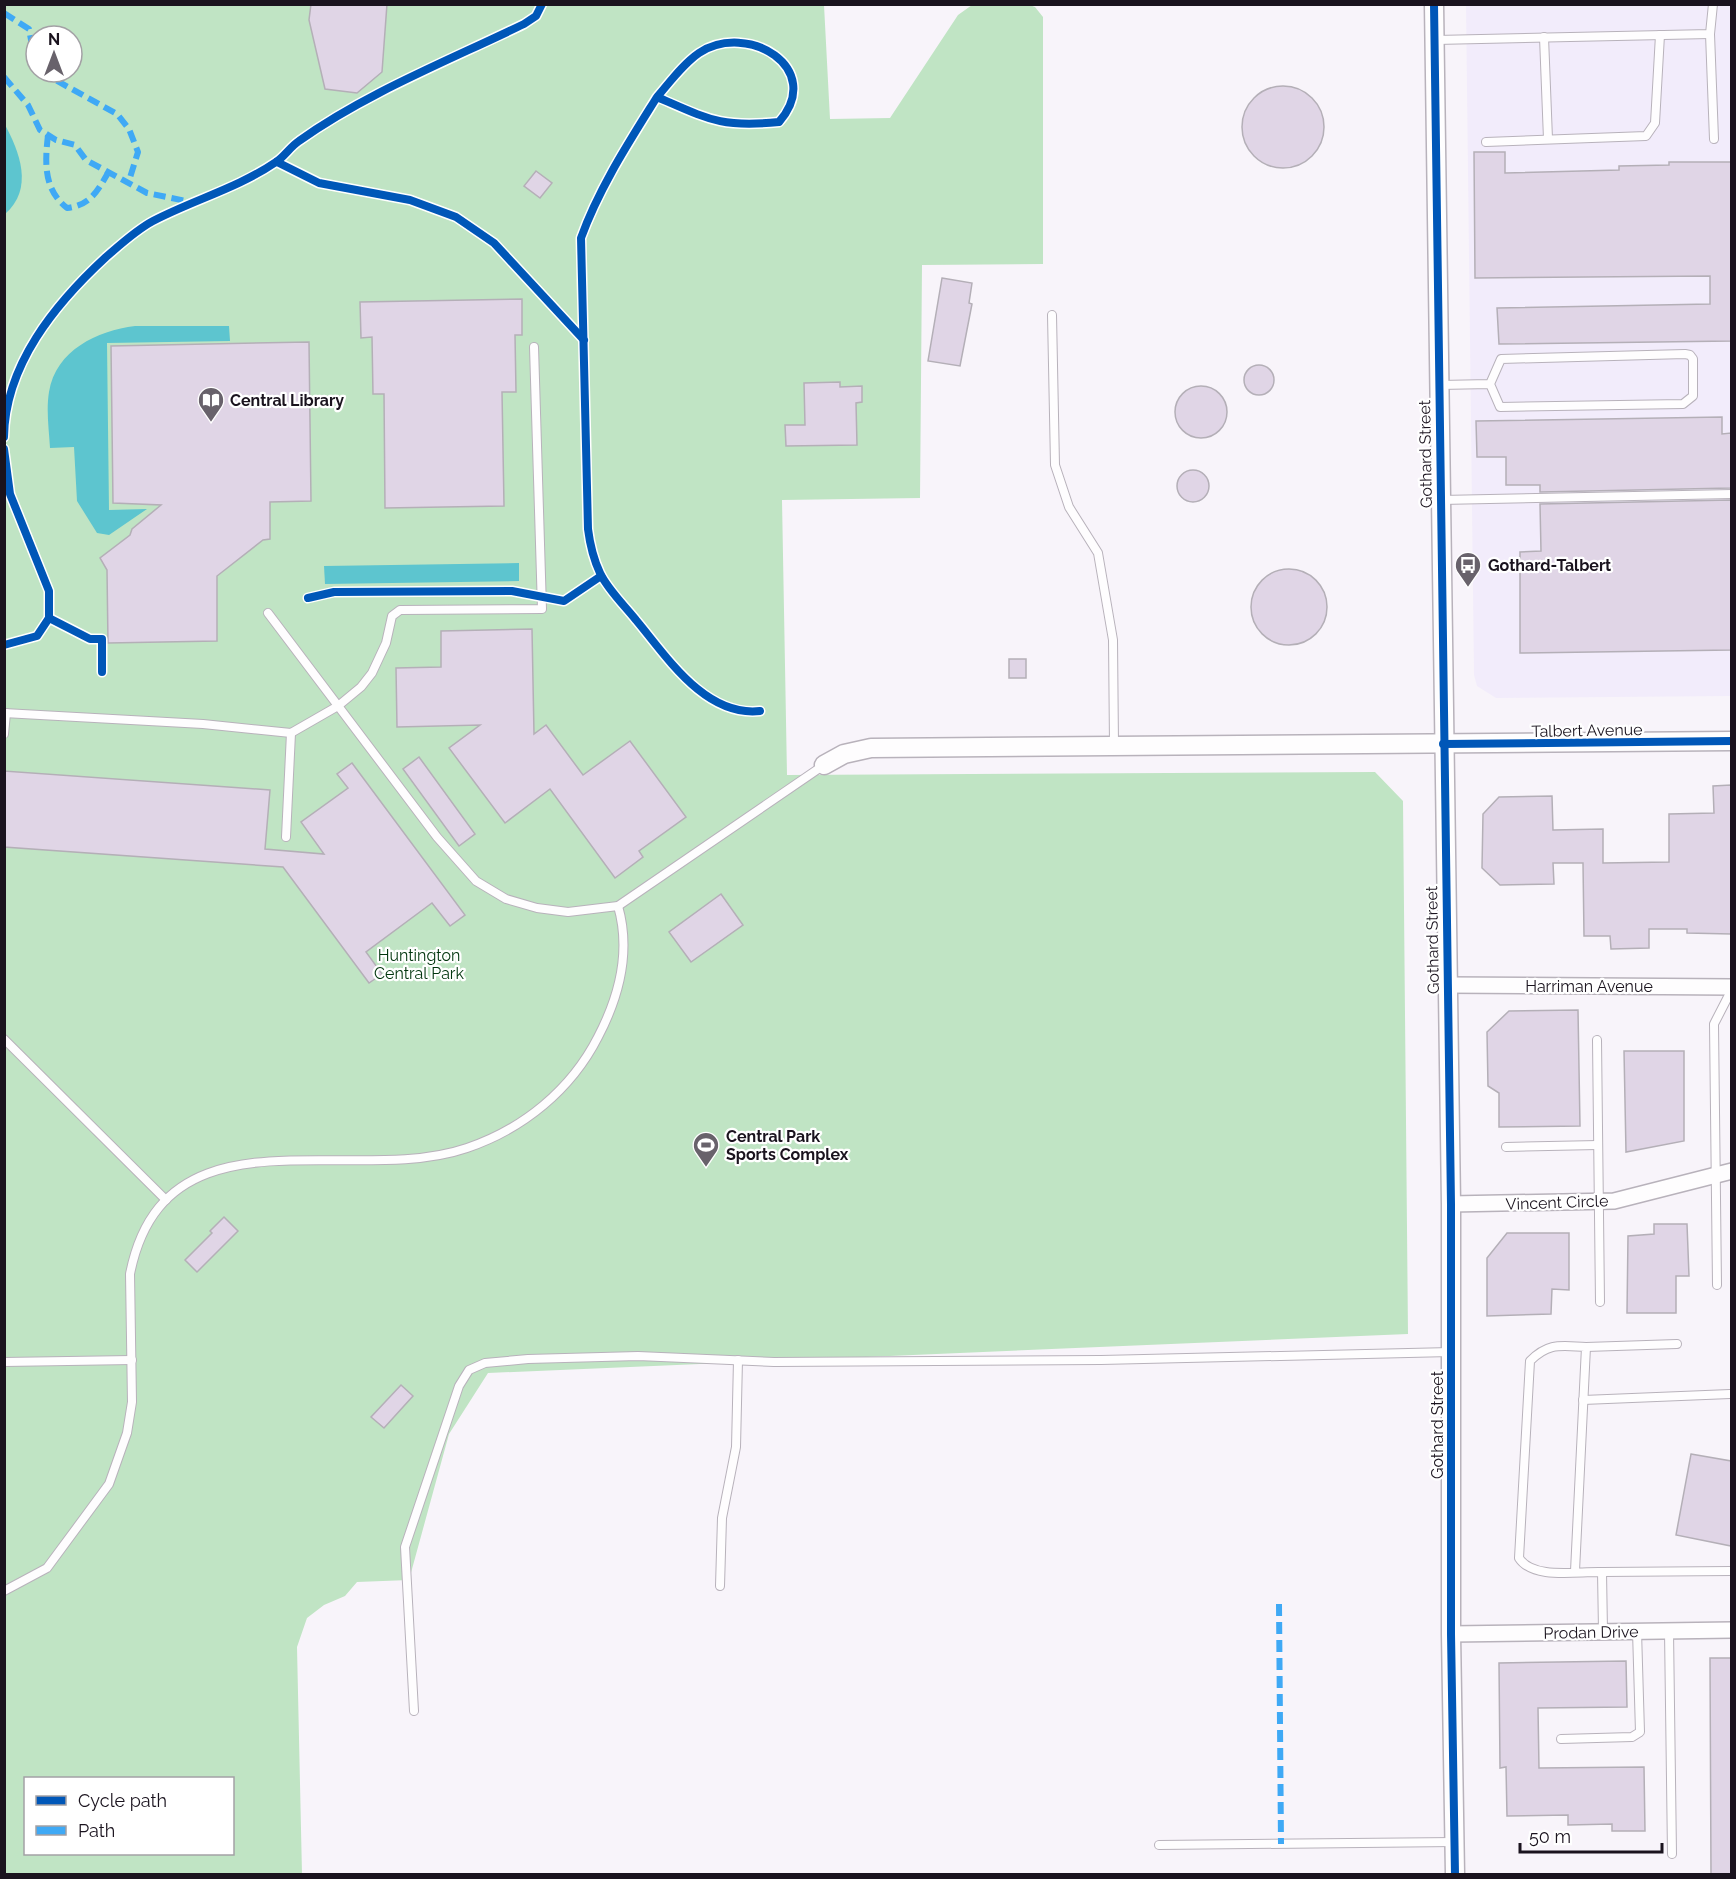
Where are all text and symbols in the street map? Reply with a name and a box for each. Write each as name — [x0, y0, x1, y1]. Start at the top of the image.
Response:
north arrow — [24, 24, 84, 84]
text: N — [48, 30, 60, 49]
library icon: Central Library — [196, 385, 226, 423]
place label: Central Library — [230, 391, 344, 410]
street label: Gothard Street — [1415, 399, 1436, 508]
bus stop icon: Gothard-Talbert — [1453, 550, 1483, 588]
place label: Gothard-Talbert — [1488, 556, 1611, 575]
street label: Talbert Avenue — [1531, 720, 1643, 741]
street label: Gothard Street — [1422, 885, 1443, 994]
park label: Huntington Central Park — [374, 946, 464, 983]
street label: Harriman Avenue — [1525, 977, 1653, 996]
place label: Central Park Sports Complex — [726, 1127, 849, 1164]
sports icon: Central Park Sports Complex — [691, 1130, 721, 1168]
street label: Vincent Circle — [1505, 1191, 1609, 1214]
street label: Gothard Street — [1428, 1370, 1447, 1479]
street label: Prodan Drive — [1543, 1622, 1639, 1643]
legend — [24, 1777, 234, 1855]
text: Cycle path — [78, 1790, 167, 1811]
scale bar — [1520, 1816, 1662, 1854]
text: Path — [78, 1820, 115, 1841]
text: 50 m — [1529, 1826, 1571, 1847]

